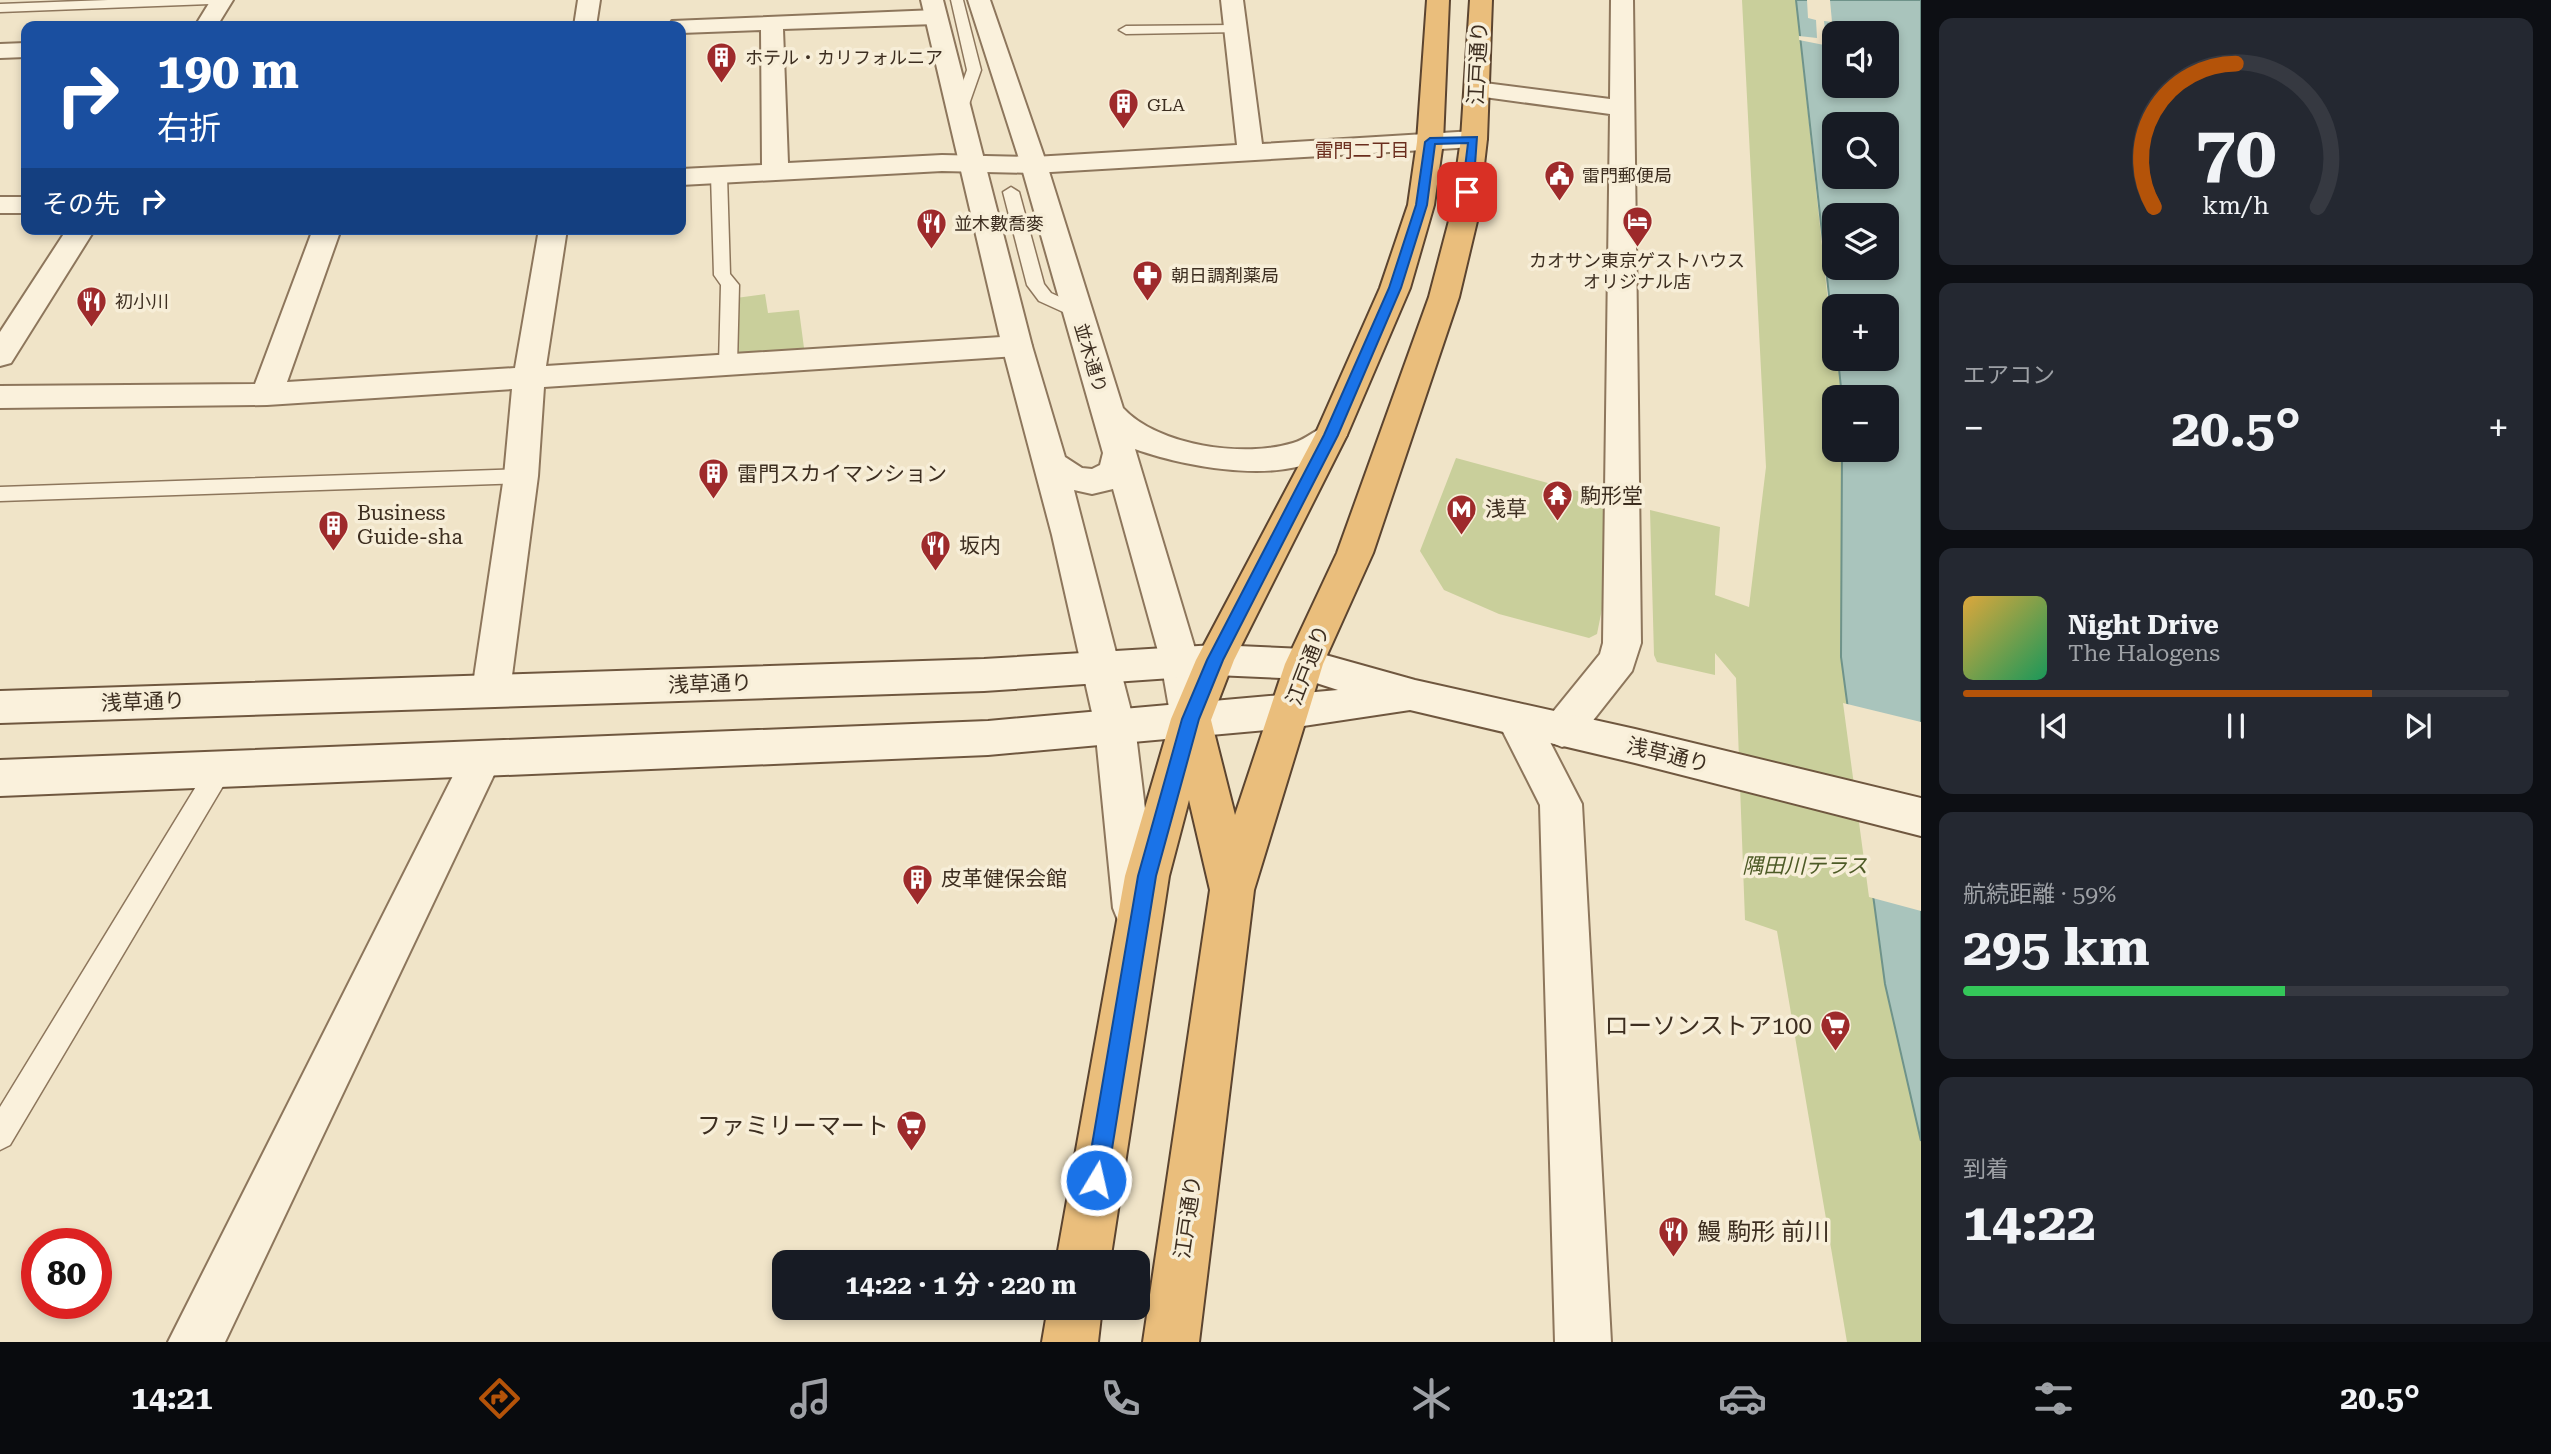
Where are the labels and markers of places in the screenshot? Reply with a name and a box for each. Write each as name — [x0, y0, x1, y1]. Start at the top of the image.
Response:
building icon: ホテル・カリフォルニア — [705, 40, 739, 84]
place label: ホテル・カリフォルニア — [745, 47, 943, 68]
building icon: GLA — [1107, 87, 1141, 131]
place label: GLA — [1147, 94, 1185, 115]
public building icon: 雷門郵便局 — [1542, 158, 1576, 202]
pin — [1437, 162, 1497, 222]
place label: 雷門郵便局 — [1582, 165, 1672, 186]
hotel icon: カオサン東京ゲストハウス オリジナル店 — [1620, 205, 1654, 249]
restaurant icon: 並木數喬麥 — [914, 206, 948, 250]
place label: 並木數喬麥 — [954, 213, 1044, 234]
place label: カオサン東京ゲストハウス オリジナル店 — [1529, 250, 1745, 292]
pharmacy icon: 朝日調剤薬局 — [1131, 258, 1165, 302]
place label: 朝日調剤薬局 — [1171, 265, 1279, 286]
restaurant icon: 初小川 — [75, 284, 109, 328]
place label: 初小川 — [115, 291, 169, 312]
building icon: 雷門スカイマンション — [697, 457, 731, 501]
place label: 雷門スカイマンション — [737, 462, 947, 486]
temple icon: 駒形堂 — [1540, 479, 1574, 523]
place label: 駒形堂 — [1580, 484, 1643, 508]
metro station icon: 浅草 — [1445, 492, 1479, 536]
place label: 浅草 — [1485, 497, 1527, 521]
place label: Business Guide-sha — [357, 501, 463, 549]
building icon: Business Guide-sha — [317, 508, 351, 552]
restaurant icon: 坂内 — [919, 529, 953, 573]
place label: 坂内 — [959, 534, 1001, 558]
building icon: 皮革健保会館 — [901, 862, 935, 906]
place label: 皮革健保会館 — [941, 867, 1067, 891]
supermarket icon: ローソンストア100 — [1818, 1009, 1852, 1053]
place label: ローソンストア100 — [1604, 1012, 1812, 1040]
supermarket icon: ファミリーマート — [895, 1109, 929, 1153]
place label: ファミリーマート — [697, 1112, 889, 1140]
restaurant icon: 鰻 駒形 前川 — [1657, 1215, 1691, 1259]
place label: 鰻 駒形 前川 — [1697, 1218, 1829, 1246]

